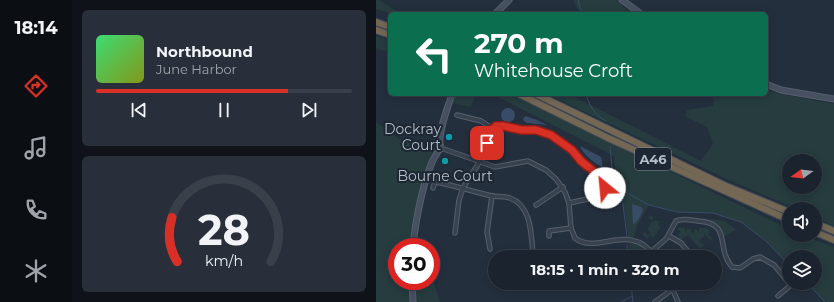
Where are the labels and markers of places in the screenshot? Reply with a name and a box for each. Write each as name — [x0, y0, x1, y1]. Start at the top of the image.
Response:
place label: Dockray Court — [384, 120, 441, 154]
pin — [470, 126, 504, 160]
marker: Dockray Court — [444, 132, 454, 142]
marker: Bourne Court — [440, 156, 450, 166]
place label: Bourne Court — [397, 167, 493, 185]

